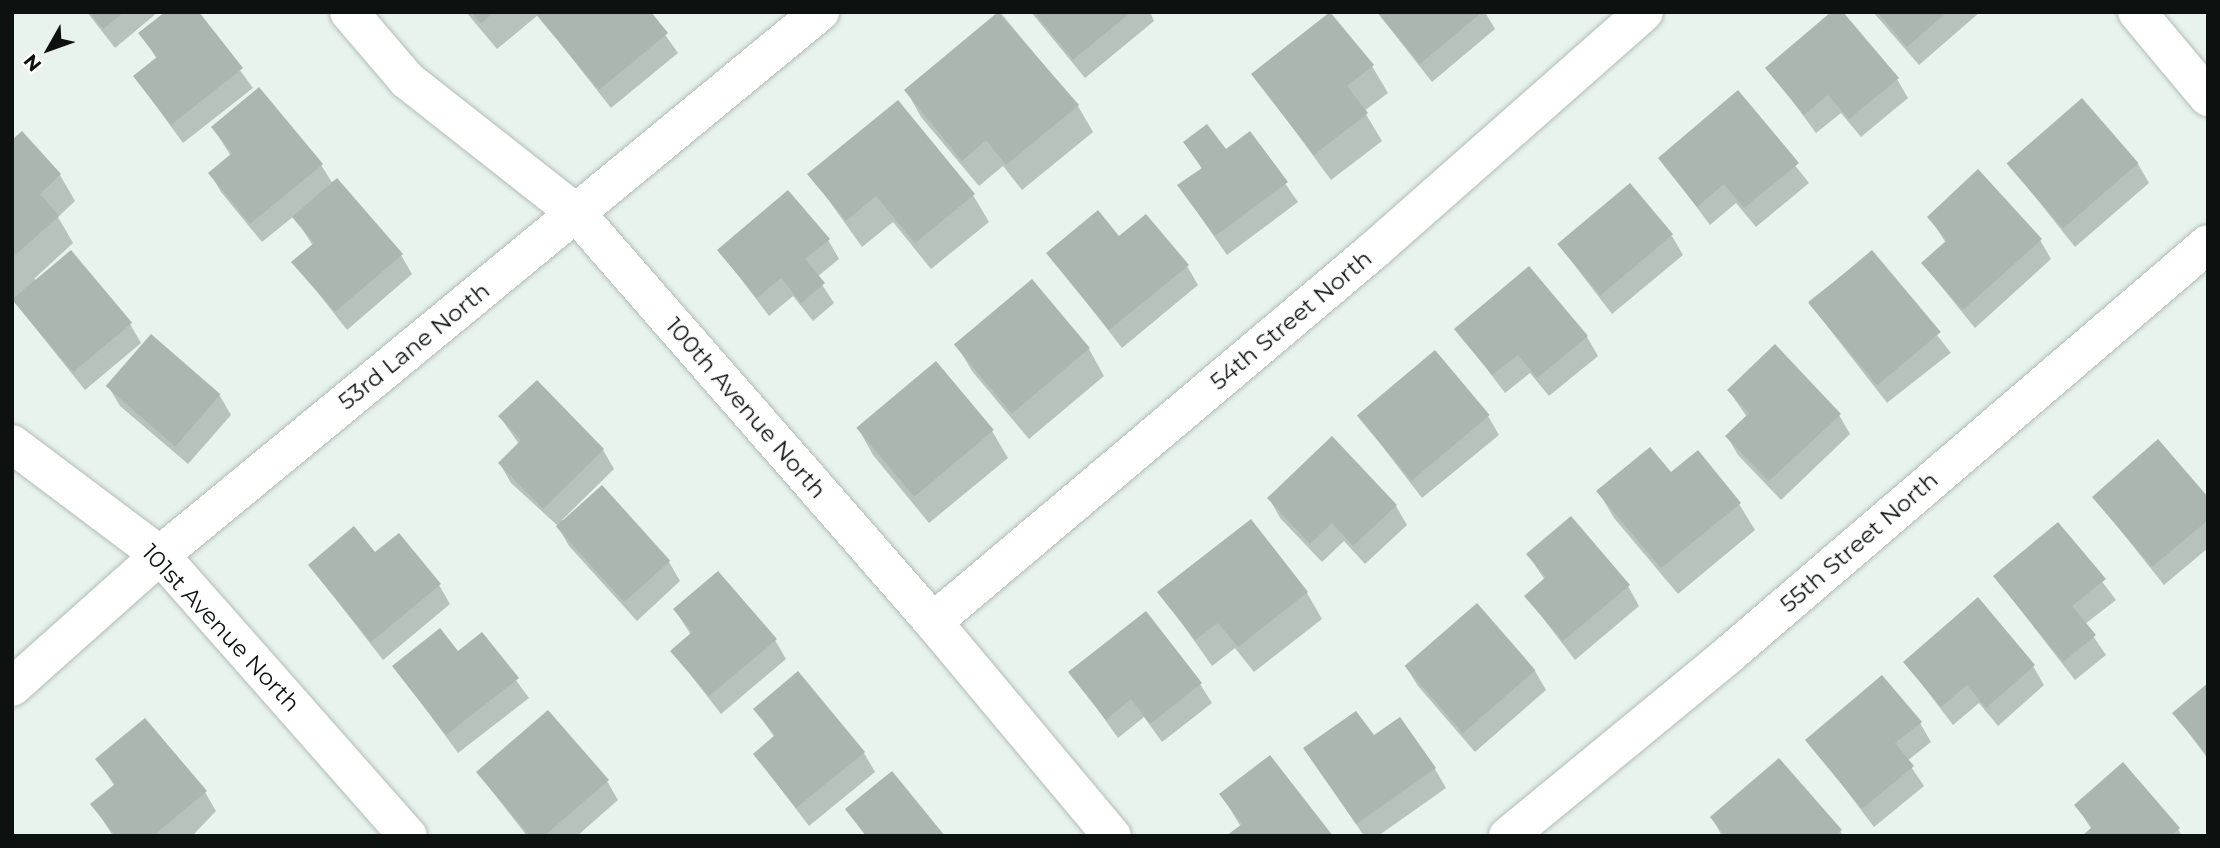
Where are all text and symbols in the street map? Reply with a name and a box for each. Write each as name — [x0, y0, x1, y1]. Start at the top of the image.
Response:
north arrow — [14, 14, 84, 84]
text: N — [19, 50, 46, 76]
street label: 54th Street North — [1205, 244, 1377, 396]
street label: 53rd Lane North — [333, 277, 495, 415]
street label: 100th Avenue North — [660, 312, 832, 504]
street label: 55th Street North — [1774, 466, 1944, 618]
street label: 101st Avenue North — [136, 539, 306, 717]

